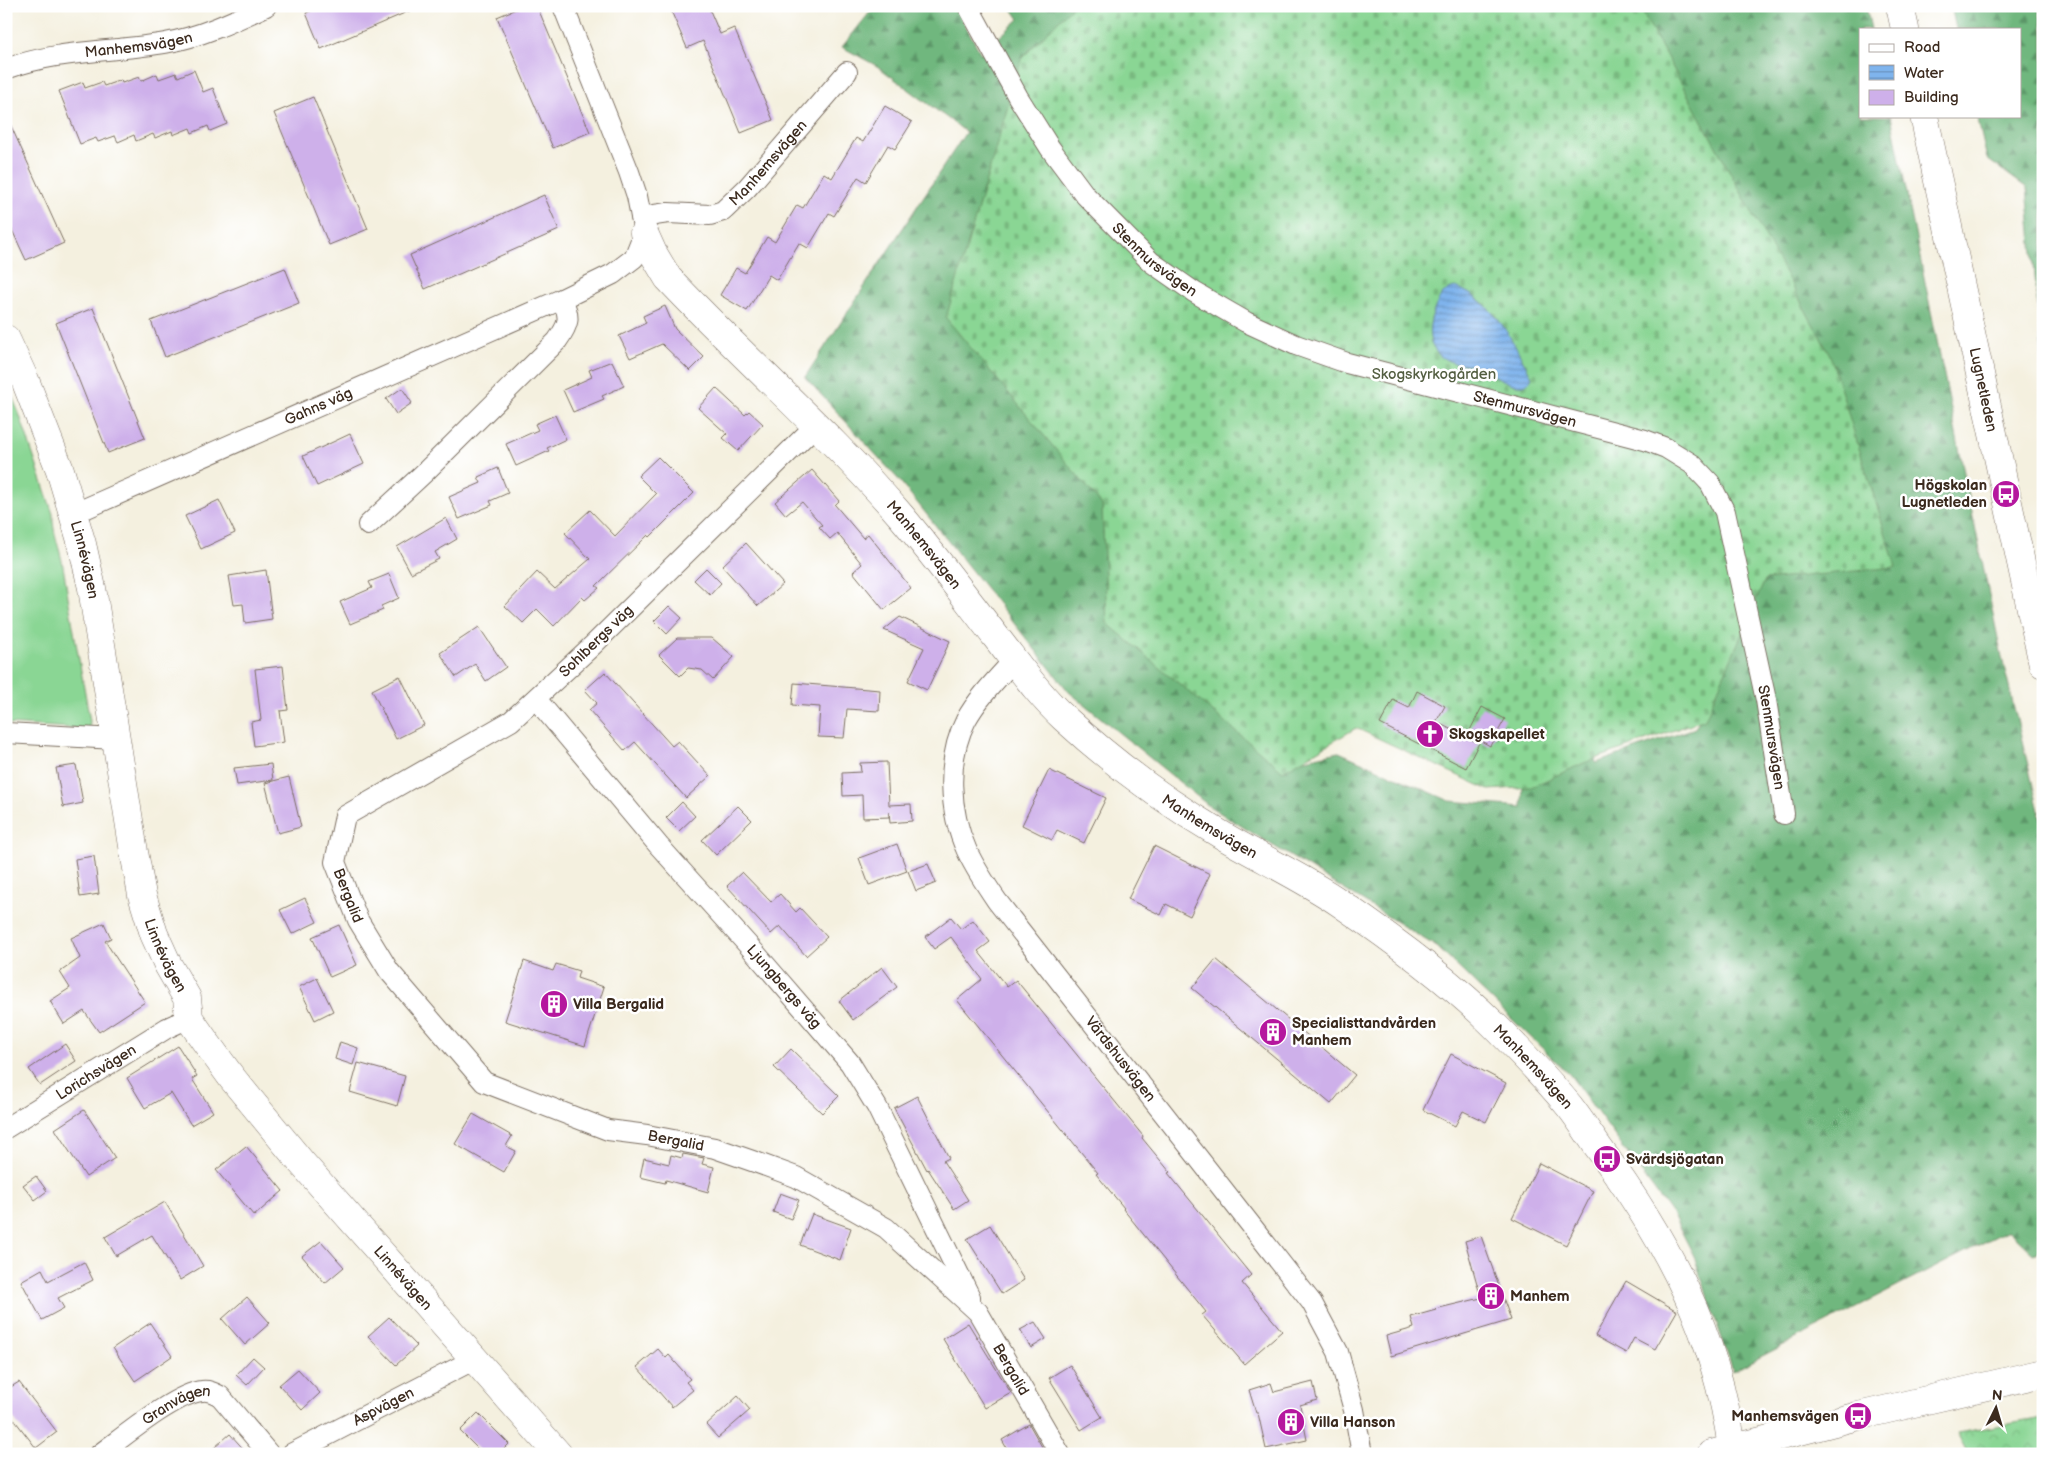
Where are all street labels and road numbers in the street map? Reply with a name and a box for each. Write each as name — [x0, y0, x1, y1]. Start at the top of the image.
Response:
street label: Manhemsvägen — [84, 28, 195, 62]
street label: Manhemsvägen — [725, 116, 811, 210]
street label: Stenmursvägen — [1108, 219, 1201, 301]
street label: Lugnetleden — [1965, 346, 2001, 434]
street label: Gahns väg — [282, 383, 355, 430]
street label: Stenmursvägen — [1471, 387, 1578, 432]
street label: Manhemsvägen — [882, 497, 965, 593]
street label: Linnévägen — [66, 519, 103, 600]
street label: Sohlbergs väg — [555, 601, 637, 682]
street label: Stenmursvägen — [1753, 683, 1789, 791]
street label: Manhemsvägen — [1158, 790, 1261, 863]
street label: Bergalid — [328, 866, 367, 926]
street label: Linnévägen — [140, 916, 191, 996]
street label: Ljungbergs väg — [742, 941, 825, 1033]
street label: Värdshusvägen — [1081, 1013, 1160, 1106]
street label: Manhemsvägen — [1489, 1021, 1577, 1113]
street label: Lorichsvägen — [53, 1040, 140, 1105]
street label: Bergalid — [646, 1126, 706, 1156]
street label: Linnévägen — [369, 1242, 436, 1314]
street label: Bergalid — [988, 1340, 1033, 1399]
street label: Granvägen — [138, 1382, 212, 1430]
street label: Aspvägen — [350, 1383, 417, 1430]

